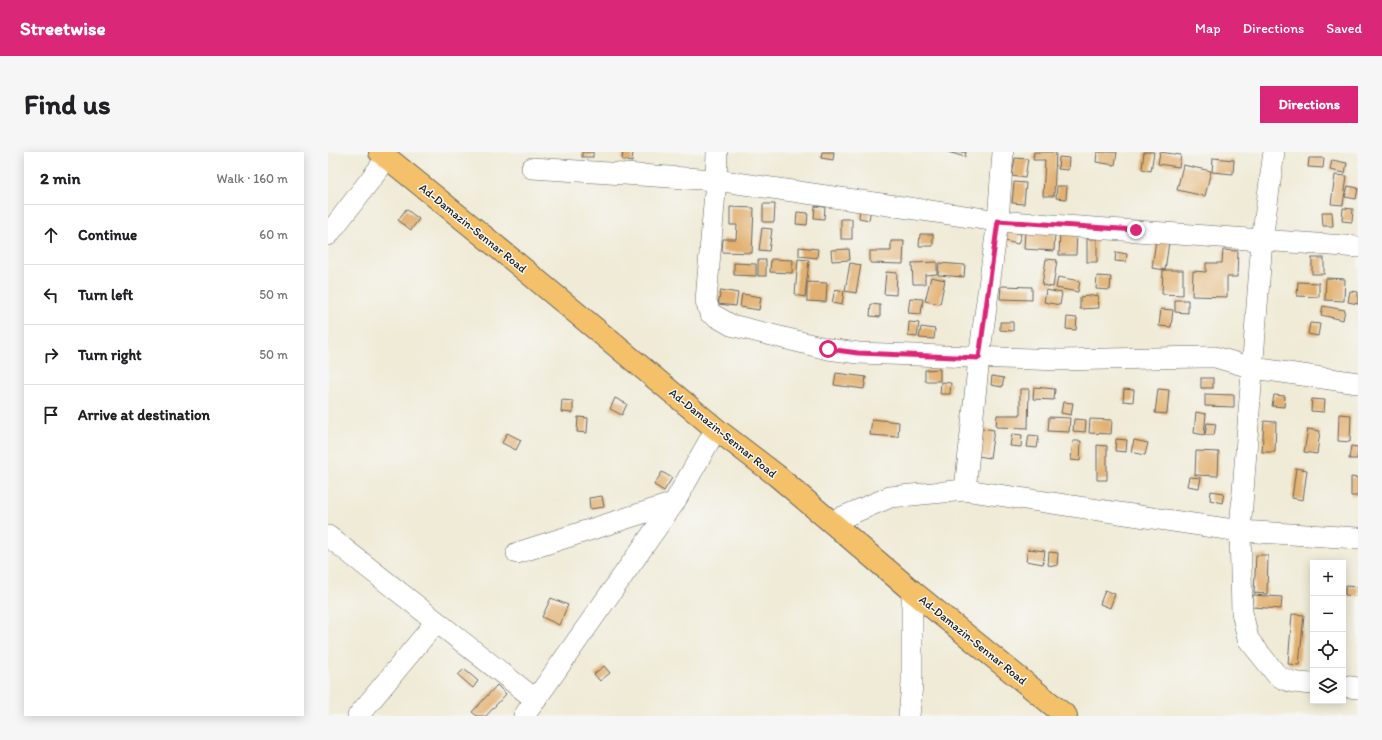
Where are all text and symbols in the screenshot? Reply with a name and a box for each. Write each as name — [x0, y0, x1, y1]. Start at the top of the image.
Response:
text: Streetwise — [20, 17, 106, 40]
text: Map — [1195, 20, 1221, 37]
text: Directions — [1243, 20, 1304, 37]
text: Saved — [1326, 20, 1362, 37]
button: Directions — [1260, 86, 1358, 123]
text: Find us — [24, 87, 111, 121]
text: 2 min — [40, 168, 80, 188]
text: Walk · 160 m — [217, 171, 288, 186]
street label: Ad-Damazin-Sennar Road — [416, 180, 530, 276]
route end — [1127, 221, 1145, 239]
icon: ahead — [40, 224, 62, 246]
text: Continue — [78, 226, 137, 244]
text: 60 m — [259, 227, 288, 242]
icon: left — [40, 284, 62, 306]
text: Turn left — [78, 286, 133, 304]
text: 50 m — [259, 287, 288, 302]
route start — [819, 340, 837, 358]
icon: right — [40, 344, 62, 366]
text: Turn right — [78, 346, 142, 364]
text: 50 m — [259, 347, 288, 362]
street label: Ad-Damazin-Sennar Road — [666, 385, 780, 481]
icon: arrive — [40, 404, 62, 426]
text: Arrive at destination — [78, 406, 210, 424]
map controls — [1310, 560, 1346, 704]
button: + — [1310, 560, 1346, 596]
street label: Ad-Damazin-Sennar Road — [916, 592, 1030, 688]
button: − — [1310, 596, 1346, 632]
button: locate — [1310, 632, 1346, 668]
button: layers — [1310, 668, 1346, 704]

